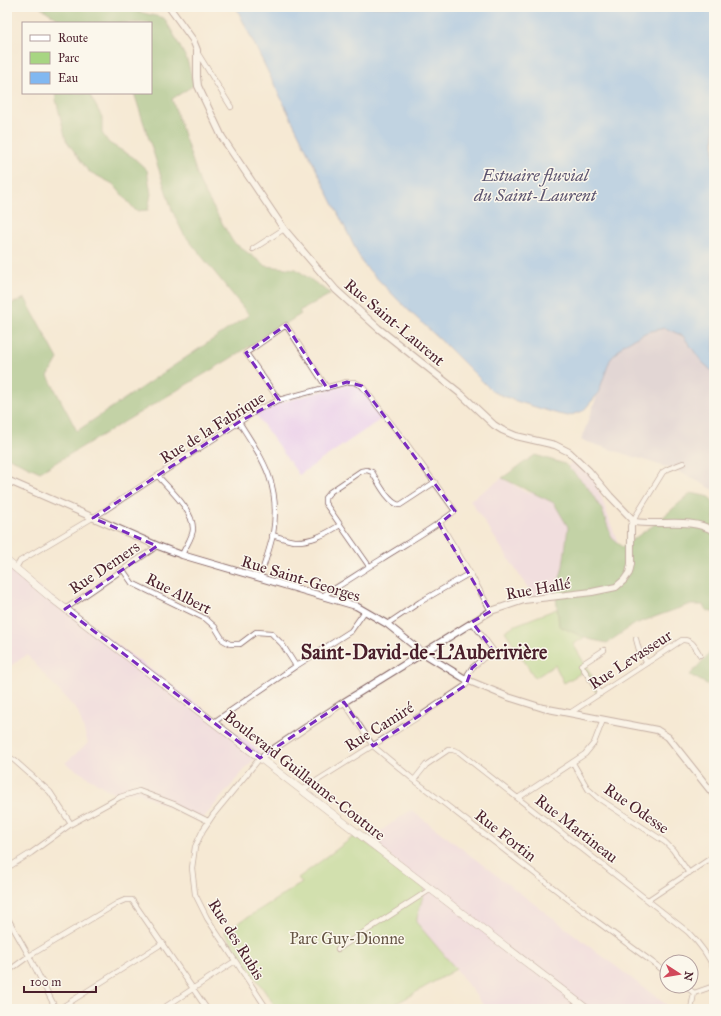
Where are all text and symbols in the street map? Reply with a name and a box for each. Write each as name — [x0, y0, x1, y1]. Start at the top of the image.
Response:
legend — [22, 22, 152, 94]
text: Route — [58, 31, 88, 45]
text: Parc — [58, 51, 79, 65]
text: Eau — [58, 71, 79, 85]
water label: Estuaire fluvial du Saint-Laurent — [473, 165, 598, 206]
street label: Rue Saint-Laurent — [341, 275, 449, 370]
street label: Rue de la Fabrique — [156, 387, 269, 468]
street label: Rue Demers — [65, 537, 143, 598]
street label: Rue Saint-Georges — [239, 551, 363, 607]
street label: Rue Albert — [143, 569, 215, 618]
street label: Rue Hallé — [504, 573, 572, 604]
street label: Rue Levasseur — [585, 625, 675, 693]
district label: Saint-David-de-L'Auberivière — [301, 640, 548, 664]
street label: Rue Camiré — [341, 698, 418, 755]
street label: Boulevard Guillaume-Couture — [220, 706, 389, 844]
street label: Rue Odesse — [601, 779, 673, 838]
street label: Rue Martineau — [532, 790, 622, 867]
street label: Rue Fortin — [471, 806, 540, 865]
street label: Rue des Rubis — [204, 896, 269, 983]
park label: Parc Guy-Dionne — [289, 929, 405, 948]
north arrow — [659, 954, 699, 994]
scale bar — [24, 968, 96, 994]
text: N — [681, 970, 696, 983]
text: 100 m — [30, 975, 61, 989]

